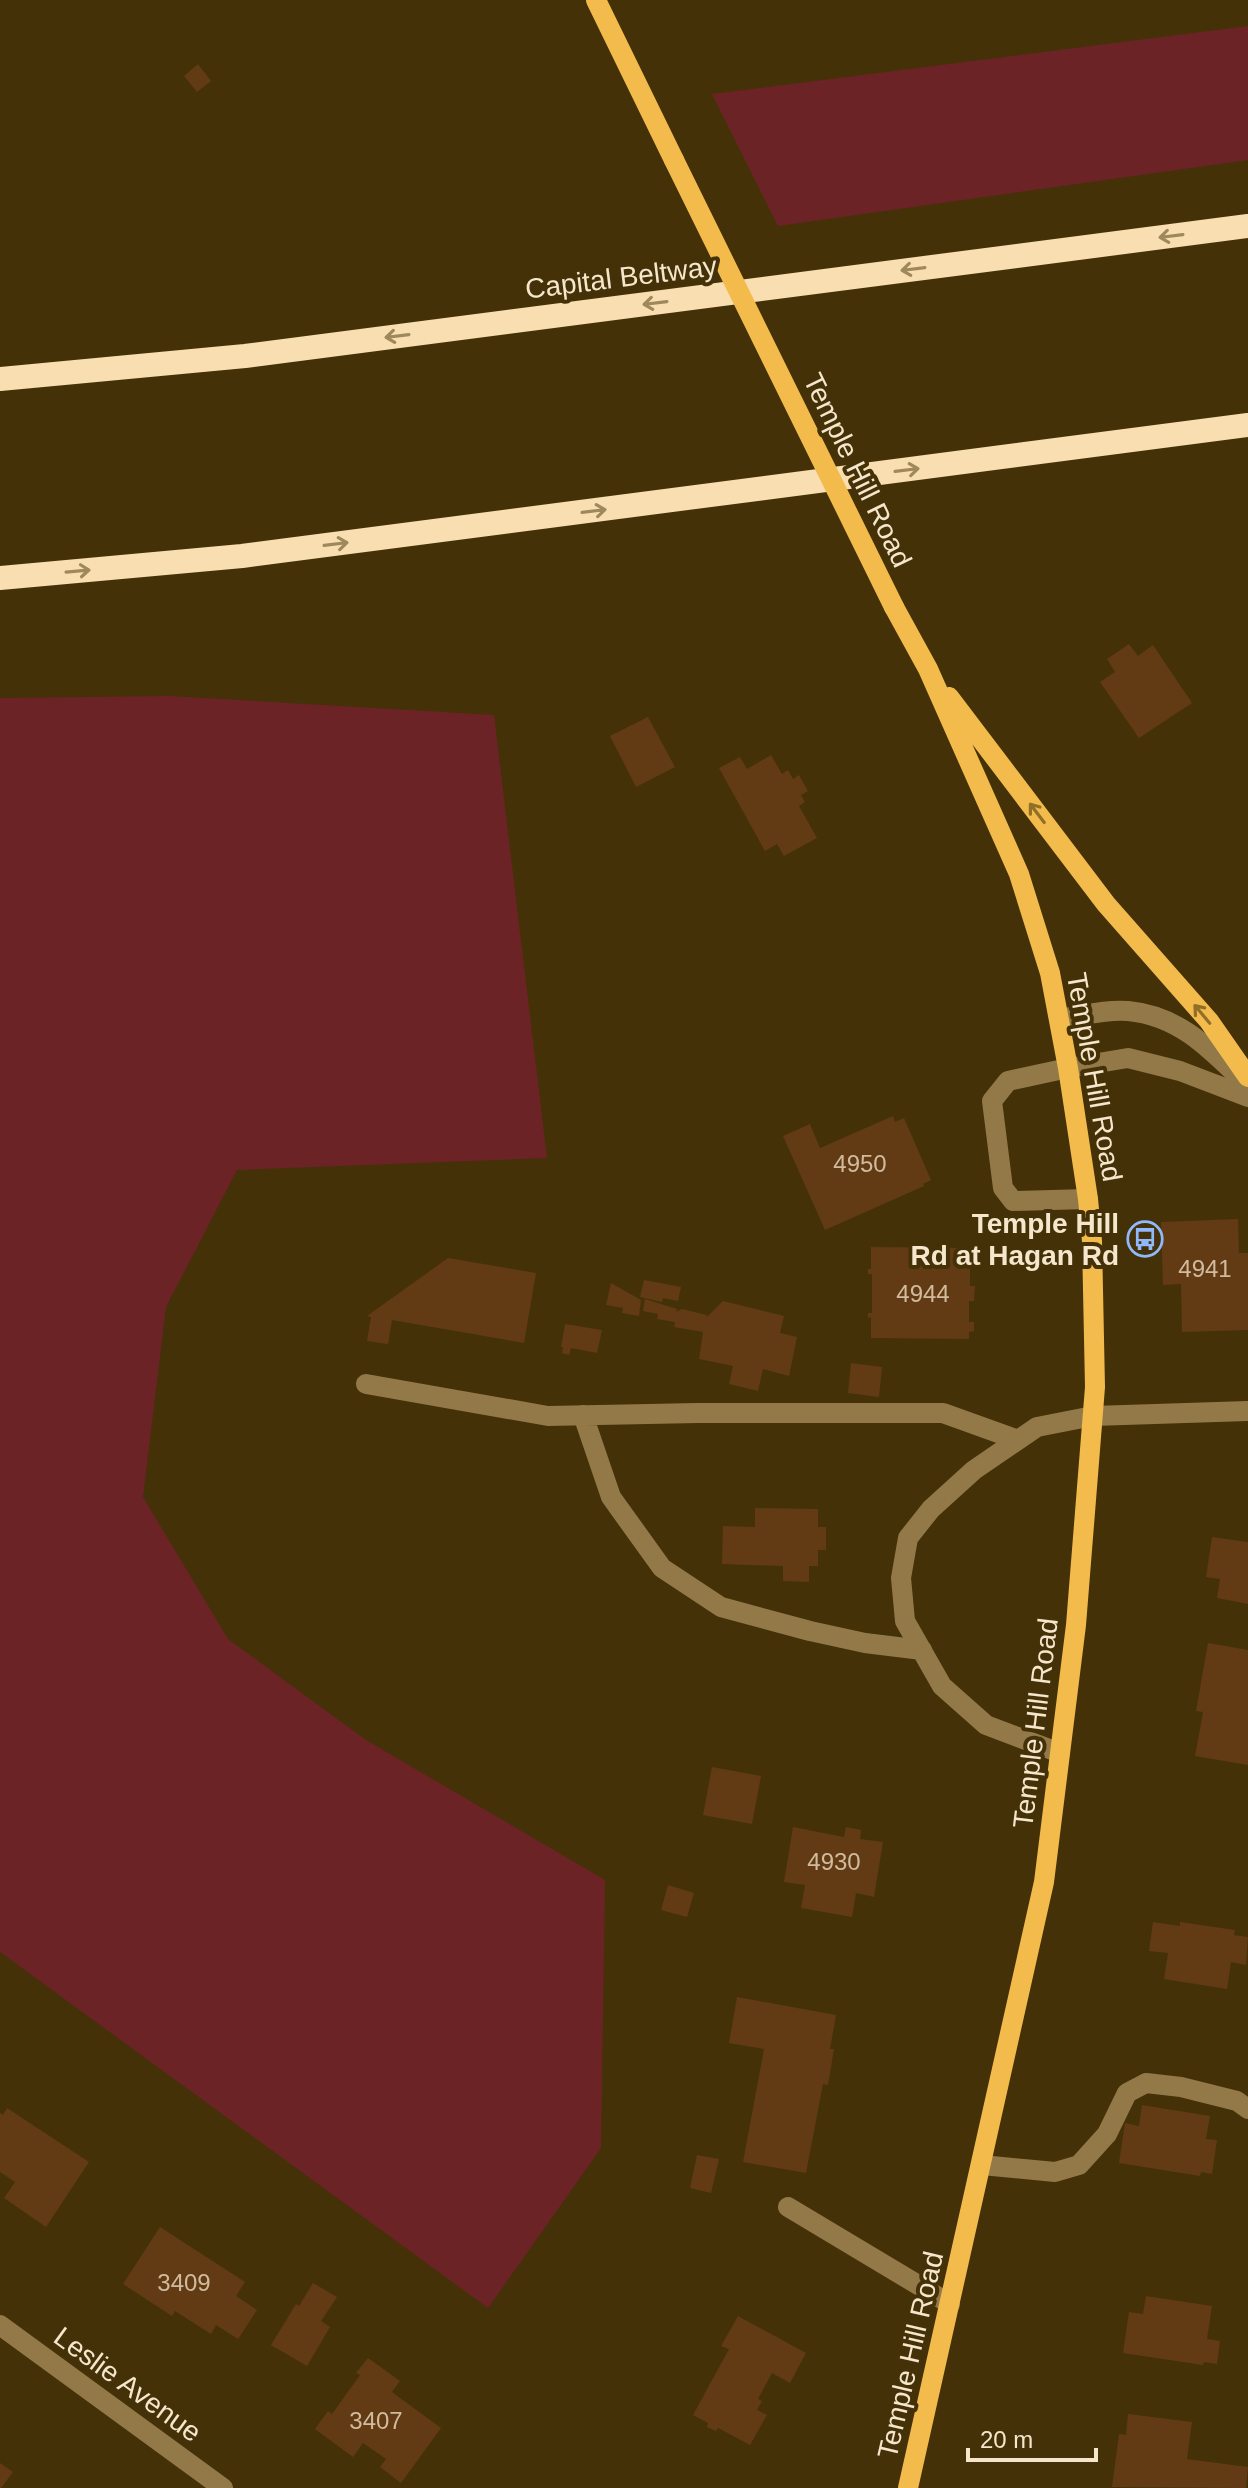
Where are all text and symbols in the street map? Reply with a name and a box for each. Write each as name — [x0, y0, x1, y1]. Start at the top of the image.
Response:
one-way arrow — [1159, 229, 1184, 244]
street label: Capital Beltway — [523, 250, 719, 305]
one-way arrow — [900, 262, 927, 277]
one-way arrow — [643, 296, 668, 311]
one-way arrow — [385, 329, 410, 344]
street label: Temple Hill Road — [797, 368, 918, 572]
one-way arrow — [894, 462, 920, 477]
one-way arrow — [580, 503, 607, 518]
one-way arrow — [323, 536, 348, 551]
one-way arrow — [64, 563, 91, 578]
one-way arrow — [1029, 803, 1046, 824]
street label: Temple Hill Road — [1061, 970, 1128, 1184]
one-way arrow — [1193, 1005, 1211, 1025]
house number: 4950 — [833, 1150, 887, 1177]
place label: Temple Hill Rd at Hagan Rd — [911, 1208, 1119, 1271]
bus stop icon: Temple Hill Rd at Hagan Rd — [1126, 1220, 1164, 1258]
house number: 4941 — [1178, 1255, 1232, 1282]
house number: 4944 — [896, 1280, 950, 1307]
street label: Temple Hill Road — [1007, 1616, 1064, 1830]
house number: 4930 — [807, 1848, 861, 1875]
street label: Temple Hill Road — [872, 2249, 949, 2462]
house number: 3409 — [157, 2269, 211, 2296]
street label: Leslie Avenue — [48, 2321, 207, 2448]
house number: 3407 — [349, 2407, 403, 2434]
scale bar — [968, 2412, 1096, 2462]
text: 20 m — [980, 2426, 1033, 2453]

